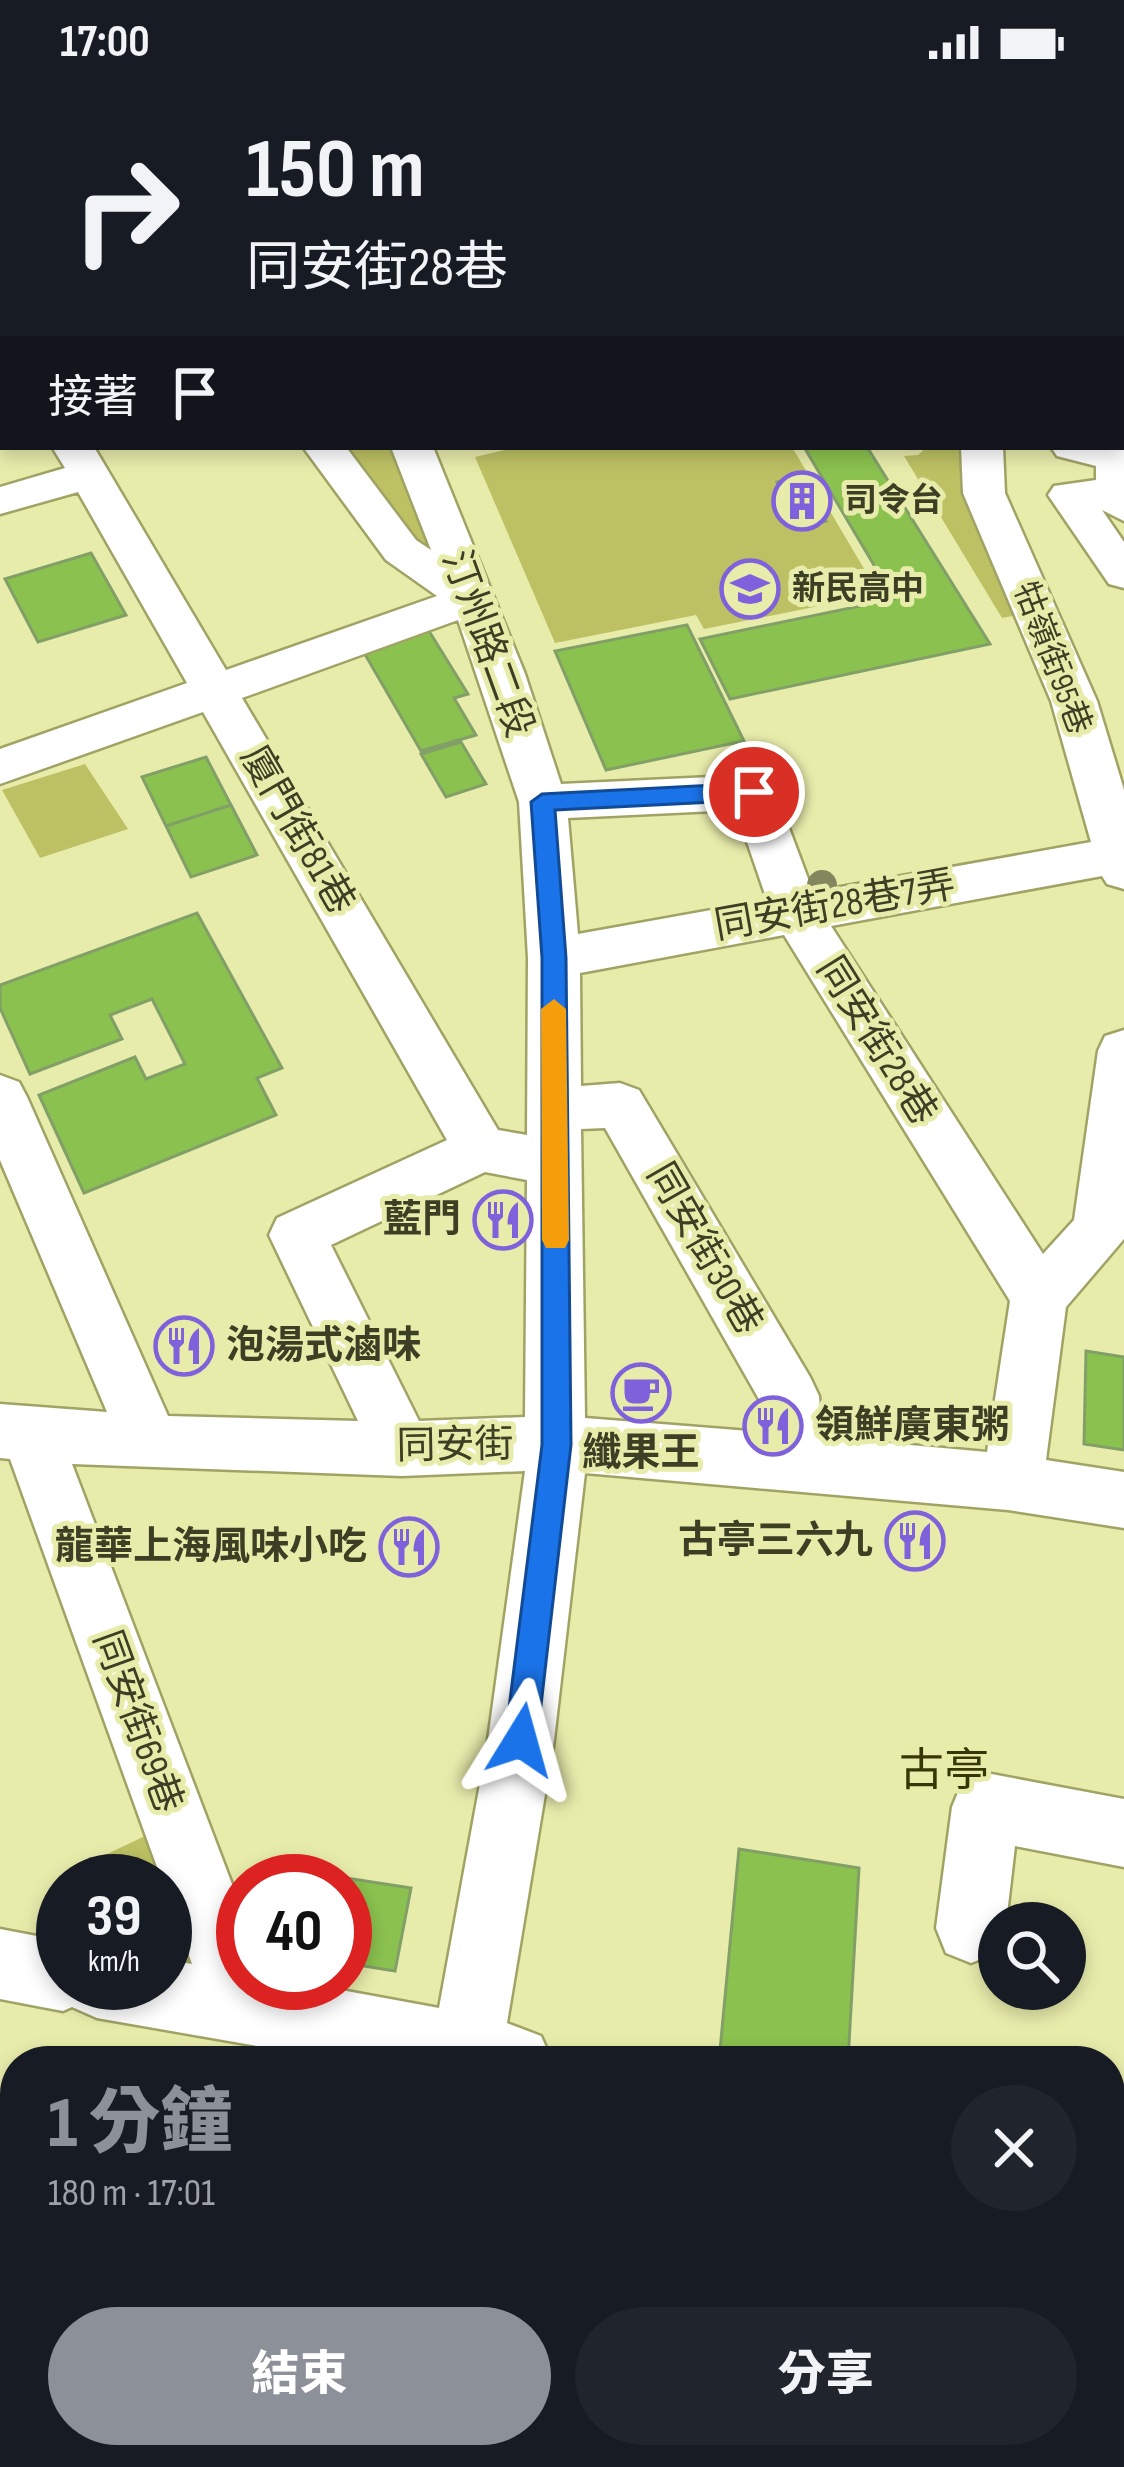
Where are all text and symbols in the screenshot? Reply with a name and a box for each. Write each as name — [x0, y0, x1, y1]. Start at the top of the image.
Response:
text: 17:00 — [60, 15, 150, 70]
text: 150 m — [246, 120, 425, 221]
icon: right — [48, 132, 204, 288]
text: 同安街28巷 — [246, 236, 508, 301]
icon: arrive — [162, 360, 228, 426]
text: 接著 — [48, 371, 138, 426]
building icon: 司令台 — [771, 470, 833, 532]
place label: 司令台 — [844, 481, 943, 521]
street label: 汀州路二段 — [432, 544, 542, 744]
school or university icon: 新民高中 — [719, 558, 781, 620]
place label: 新民高中 — [792, 569, 924, 609]
street label: 牯嶺街95巷 — [1005, 576, 1099, 740]
street label: 廈門街81巷 — [230, 737, 364, 923]
pin — [703, 741, 805, 843]
icon: arrive — [721, 759, 787, 825]
street label: 同安街28巷7弄 — [711, 862, 959, 950]
street label: 同安街28巷 — [806, 948, 946, 1134]
street label: 同安街30巷 — [636, 1155, 772, 1343]
restaurant icon: 藍門 — [472, 1189, 534, 1251]
place label: 藍門 — [383, 1197, 461, 1244]
restaurant icon: 泡湯式滷味 — [153, 1315, 215, 1377]
place label: 泡湯式滷味 — [226, 1323, 421, 1370]
cafe icon: 纖果王 — [610, 1362, 672, 1424]
restaurant icon: 領鮮廣東粥 — [742, 1395, 804, 1457]
place label: 領鮮廣東粥 — [815, 1403, 1010, 1450]
street label: 同安街 — [396, 1421, 514, 1471]
place label: 纖果王 — [582, 1430, 700, 1477]
restaurant icon: 古亭三六九 — [884, 1510, 946, 1572]
restaurant icon: 龍華上海風味小吃 — [378, 1516, 440, 1578]
place label: 古亭三六九 — [678, 1518, 873, 1565]
place label: 龍華上海風味小吃 — [55, 1524, 367, 1571]
street label: 同安街69巷 — [82, 1625, 192, 1819]
position arrow — [458, 1677, 584, 1803]
district label: 古亭 — [899, 1744, 989, 1799]
speed limit sign: 40 — [216, 1854, 372, 2010]
text: 39 — [86, 1881, 142, 1953]
map controls — [978, 1902, 1086, 2010]
button: search — [978, 1902, 1086, 2010]
text: km/h — [88, 1944, 140, 1980]
text: 1 分鐘 — [48, 2081, 233, 2168]
button: close — [951, 2085, 1077, 2211]
text: 180 m · 17:01 — [48, 2170, 215, 2217]
button: 結束 — [48, 2307, 551, 2445]
button: 分享 — [575, 2307, 1077, 2445]

